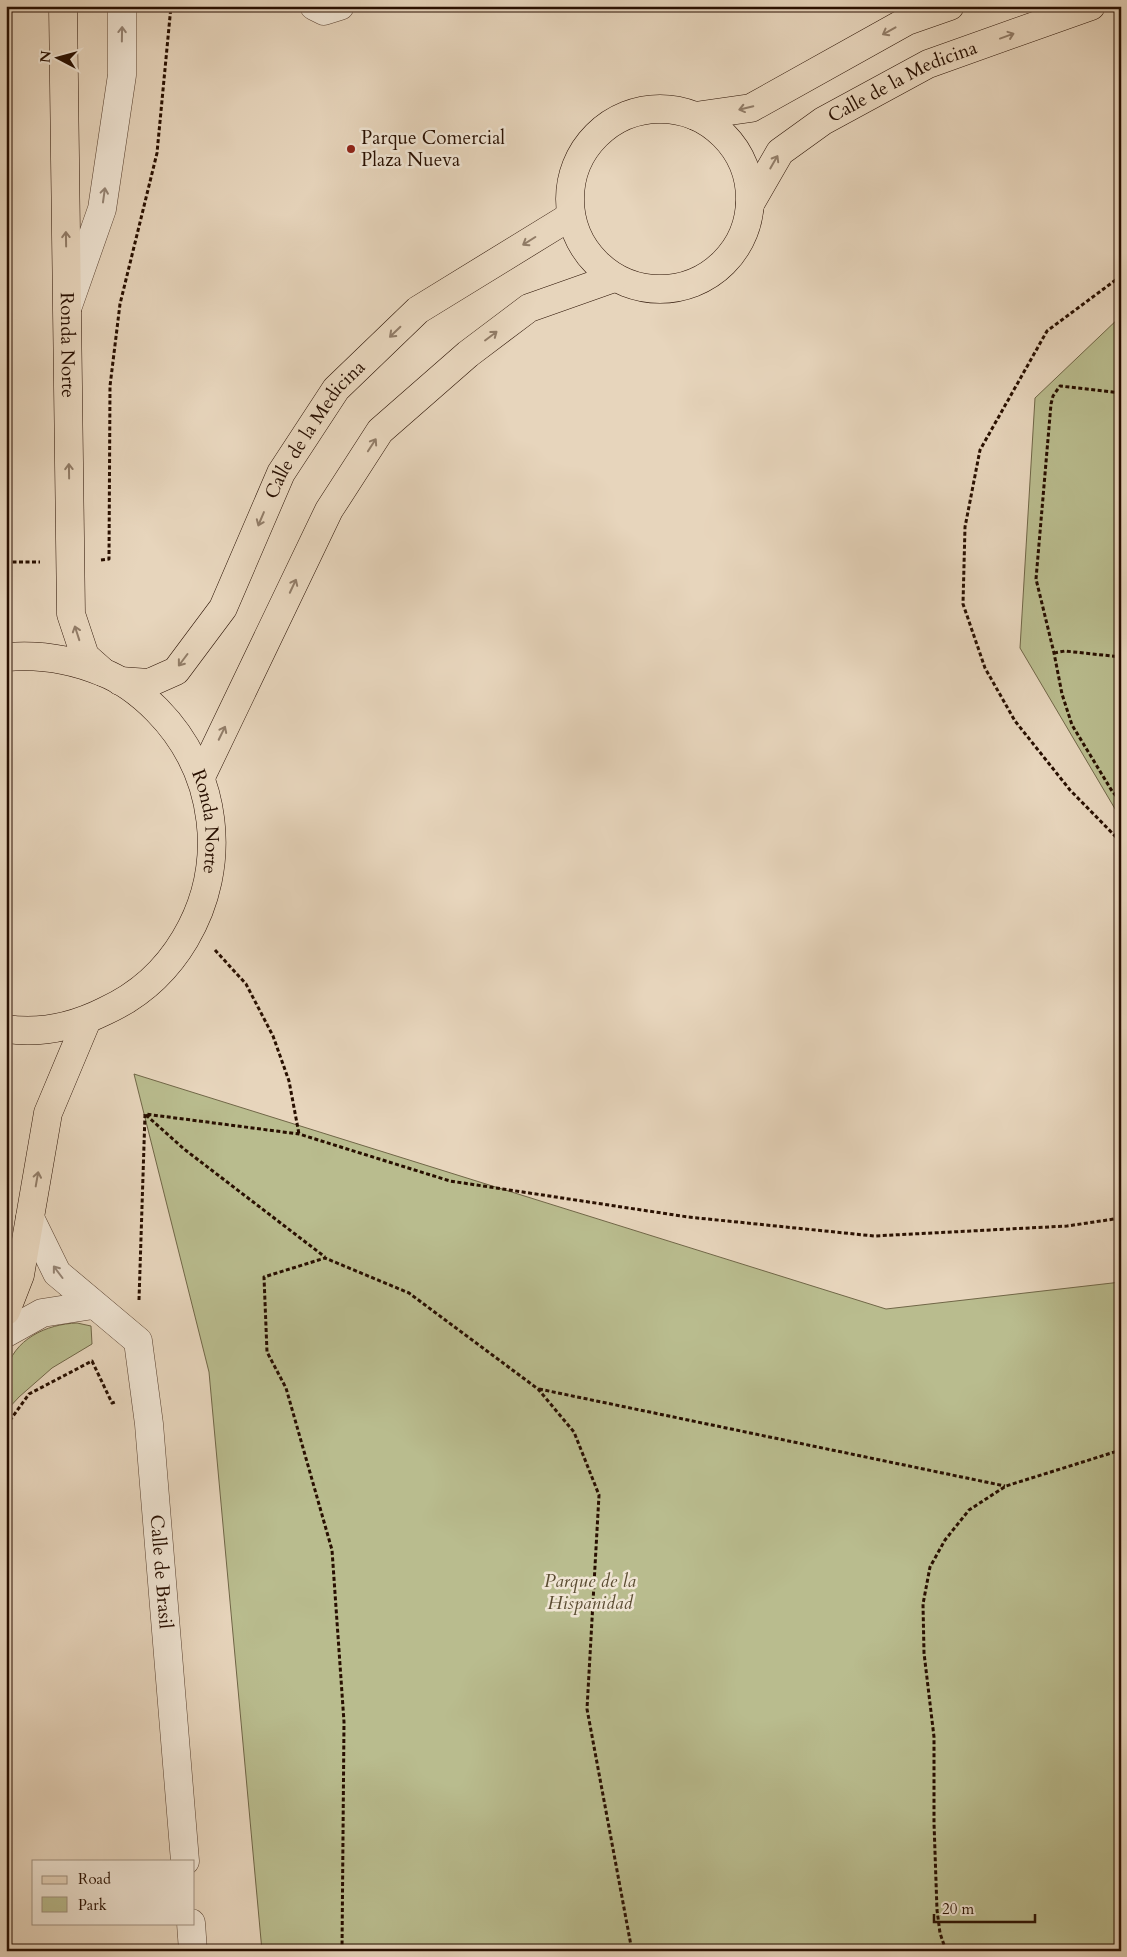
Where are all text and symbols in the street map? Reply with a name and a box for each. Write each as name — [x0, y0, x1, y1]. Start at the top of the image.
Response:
one-way arrow — [117, 26, 127, 42]
one-way arrow — [882, 27, 896, 37]
one-way arrow — [999, 31, 1014, 40]
north arrow — [32, 32, 82, 82]
street label: Calle de la Medicina — [823, 35, 981, 129]
text: N — [35, 50, 56, 64]
one-way arrow — [738, 103, 754, 113]
place label: Parque Comercial Plaza Nueva — [361, 125, 505, 173]
marker: Parque Comercial Plaza Nueva — [345, 143, 357, 155]
one-way arrow — [770, 155, 780, 169]
one-way arrow — [100, 187, 110, 203]
one-way arrow — [61, 231, 71, 247]
one-way arrow — [523, 237, 537, 247]
street label: Ronda Norte — [54, 292, 81, 398]
one-way arrow — [389, 326, 402, 338]
one-way arrow — [484, 331, 498, 341]
street label: Calle de la Medicina — [258, 355, 371, 503]
one-way arrow — [367, 438, 377, 452]
one-way arrow — [64, 463, 74, 480]
one-way arrow — [255, 511, 265, 526]
one-way arrow — [288, 579, 298, 594]
one-way arrow — [72, 625, 82, 641]
one-way arrow — [178, 653, 189, 666]
one-way arrow — [218, 726, 227, 741]
street label: Ronda Norte — [185, 765, 225, 876]
one-way arrow — [32, 1171, 42, 1187]
one-way arrow — [52, 1266, 63, 1279]
street label: Calle de Brasil — [144, 1514, 179, 1630]
park label: Parque de la Hispanidad — [544, 1568, 637, 1616]
legend — [32, 1860, 195, 1924]
text: Road — [78, 1869, 111, 1889]
scale bar — [934, 1892, 1036, 1924]
text: Park — [78, 1895, 107, 1915]
text: 20 m — [942, 1899, 974, 1919]

